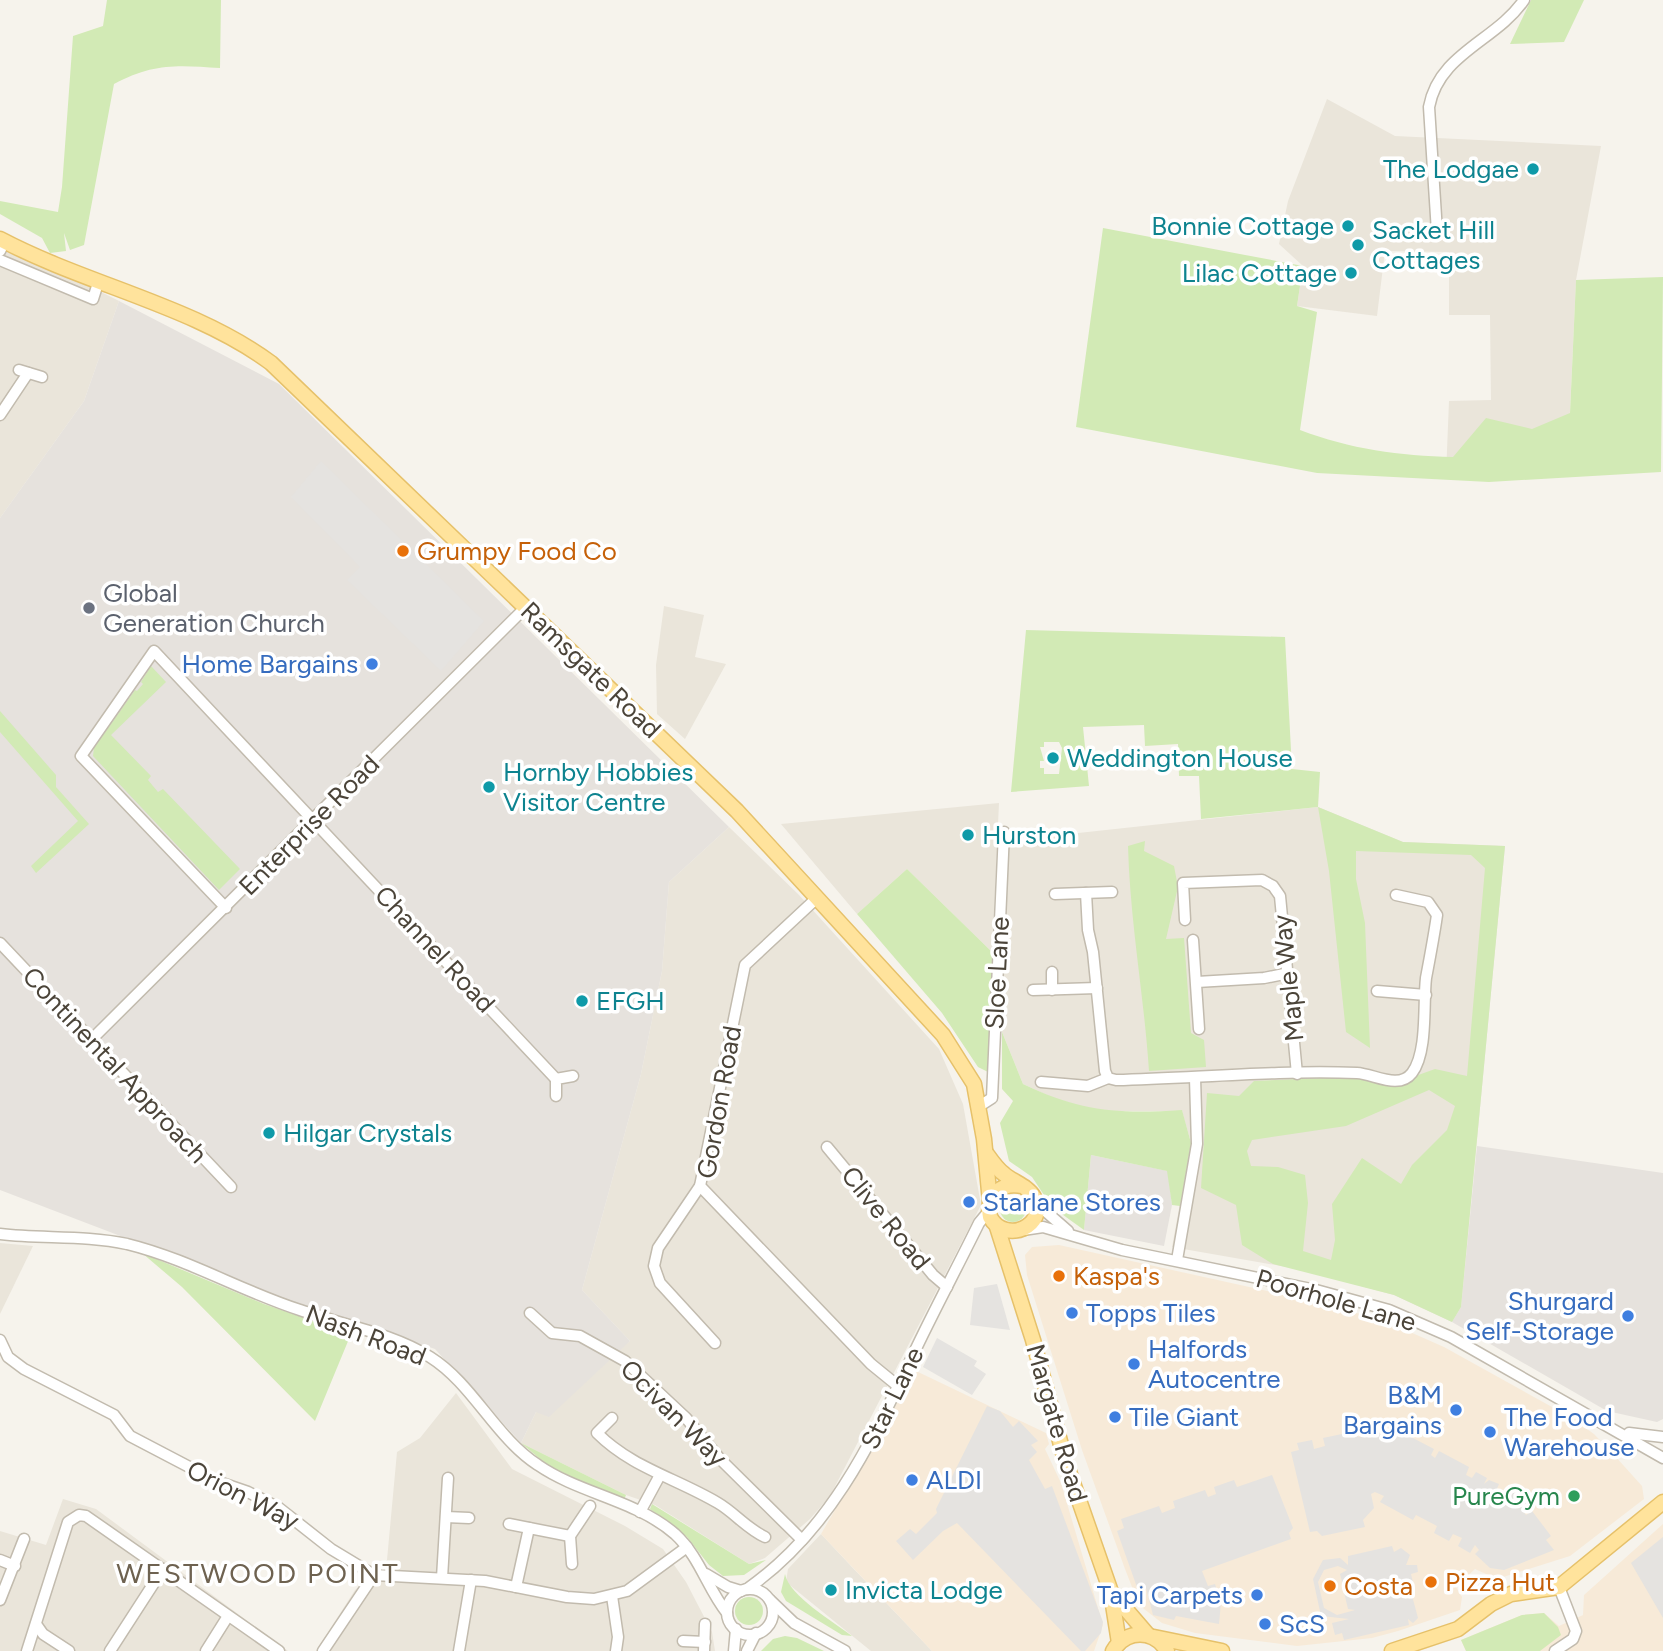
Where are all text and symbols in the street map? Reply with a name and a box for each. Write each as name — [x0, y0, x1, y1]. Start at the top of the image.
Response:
place label: The Lodgae — [1383, 153, 1519, 185]
marker: The Lodgae — [1525, 161, 1541, 177]
place label: Bonnie Cottage — [1151, 210, 1334, 242]
place label: Sacket Hill Cottages — [1372, 214, 1495, 276]
marker: Bonnie Cottage — [1340, 218, 1356, 234]
marker: Sacket Hill Cottages — [1350, 237, 1366, 253]
place label: Lilac Cottage — [1182, 257, 1337, 289]
marker: Lilac Cottage — [1343, 265, 1359, 281]
place label: Grumpy Food Co — [417, 535, 617, 567]
marker: Grumpy Food Co — [395, 543, 411, 559]
place label: Global Generation Church — [103, 577, 325, 639]
street label: Ramsgate Road — [514, 595, 668, 745]
marker: Global Generation Church — [81, 600, 97, 616]
place label: Home Bargains — [182, 648, 358, 680]
marker: Home Bargains — [364, 656, 380, 672]
place label: Weddington House — [1067, 742, 1293, 774]
street label: Enterprise Road — [232, 748, 386, 902]
marker: Weddington House — [1045, 750, 1061, 766]
place label: Hornby Hobbies Visitor Centre — [503, 756, 693, 818]
marker: Hornby Hobbies Visitor Centre — [481, 779, 497, 795]
place label: Hurston — [982, 819, 1076, 851]
marker: Hurston — [960, 827, 976, 843]
street label: Channel Road — [368, 879, 502, 1019]
street label: Maple Way — [1265, 913, 1311, 1043]
street label: Sloe Lane — [978, 916, 1016, 1030]
street label: Continental Approach — [16, 960, 214, 1170]
place label: EFGH — [596, 985, 665, 1017]
marker: EFGH — [574, 993, 590, 1009]
street label: Gordon Road — [690, 1023, 748, 1181]
place label: Hilgar Crystals — [283, 1117, 452, 1149]
marker: Hilgar Crystals — [261, 1125, 277, 1141]
street label: Clive Road — [834, 1160, 938, 1276]
place label: Starlane Stores — [983, 1186, 1161, 1218]
marker: Starlane Stores — [961, 1194, 977, 1210]
place label: Kaspa's — [1073, 1260, 1160, 1292]
street label: Poorhole Lane — [1252, 1262, 1420, 1338]
marker: Kaspa's — [1051, 1268, 1067, 1284]
place label: Shurgard Self-Storage — [1465, 1285, 1614, 1347]
street label: Nash Road — [301, 1297, 431, 1373]
place label: Topps Tiles — [1086, 1297, 1216, 1329]
marker: Topps Tiles — [1064, 1305, 1080, 1321]
marker: Shurgard Self-Storage — [1620, 1308, 1636, 1324]
place label: Halfords Autocentre — [1148, 1333, 1281, 1395]
street label: Margate Road — [1019, 1340, 1095, 1506]
street label: Star Lane — [854, 1342, 930, 1454]
street label: Ocivan Way — [614, 1353, 734, 1473]
marker: Halfords Autocentre — [1126, 1356, 1142, 1372]
place label: B&M Bargains — [1343, 1379, 1442, 1441]
place label: Tile Giant — [1129, 1401, 1239, 1433]
place label: The Food Warehouse — [1504, 1401, 1635, 1463]
marker: B&M Bargains — [1448, 1402, 1464, 1418]
marker: Tile Giant — [1107, 1409, 1123, 1425]
marker: The Food Warehouse — [1482, 1424, 1498, 1440]
street label: Orion Way — [182, 1453, 305, 1537]
place label: ALDI — [926, 1464, 982, 1496]
marker: ALDI — [904, 1472, 920, 1488]
place label: PureGym — [1452, 1480, 1560, 1512]
marker: PureGym — [1566, 1488, 1582, 1504]
district label: WESTWOOD POINT — [116, 1556, 400, 1590]
place label: Pizza Hut — [1445, 1566, 1555, 1598]
place label: Costa — [1344, 1570, 1413, 1602]
place label: Invicta Lodge — [845, 1574, 1003, 1606]
marker: Pizza Hut — [1423, 1574, 1439, 1590]
marker: Costa — [1322, 1578, 1338, 1594]
place label: Tapi Carpets — [1097, 1579, 1243, 1611]
marker: Invicta Lodge — [823, 1582, 839, 1598]
marker: Tapi Carpets — [1249, 1587, 1265, 1603]
place label: ScS — [1279, 1608, 1325, 1640]
marker: ScS — [1257, 1616, 1273, 1632]

